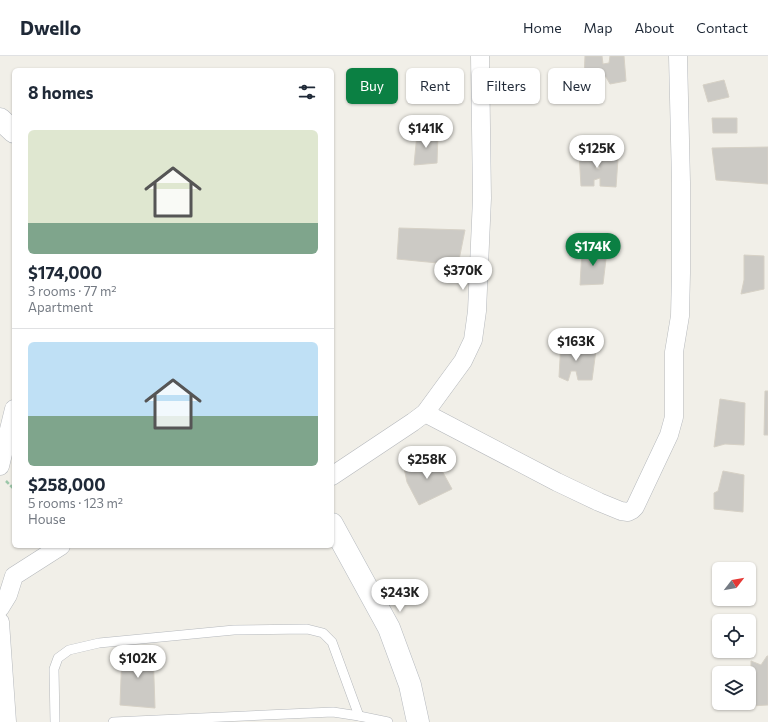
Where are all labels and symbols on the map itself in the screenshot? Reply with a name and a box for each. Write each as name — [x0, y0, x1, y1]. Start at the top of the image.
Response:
pin: $141K — [398, 115, 454, 149]
pin: $125K — [569, 135, 625, 169]
pin: $174K — [565, 233, 621, 267]
pin: $370K — [435, 257, 491, 291]
pin: $163K — [548, 328, 604, 362]
pin: $258K — [399, 446, 455, 480]
north arrow — [712, 562, 756, 606]
pin: $243K — [372, 579, 428, 613]
pin: $102K — [110, 645, 166, 679]

